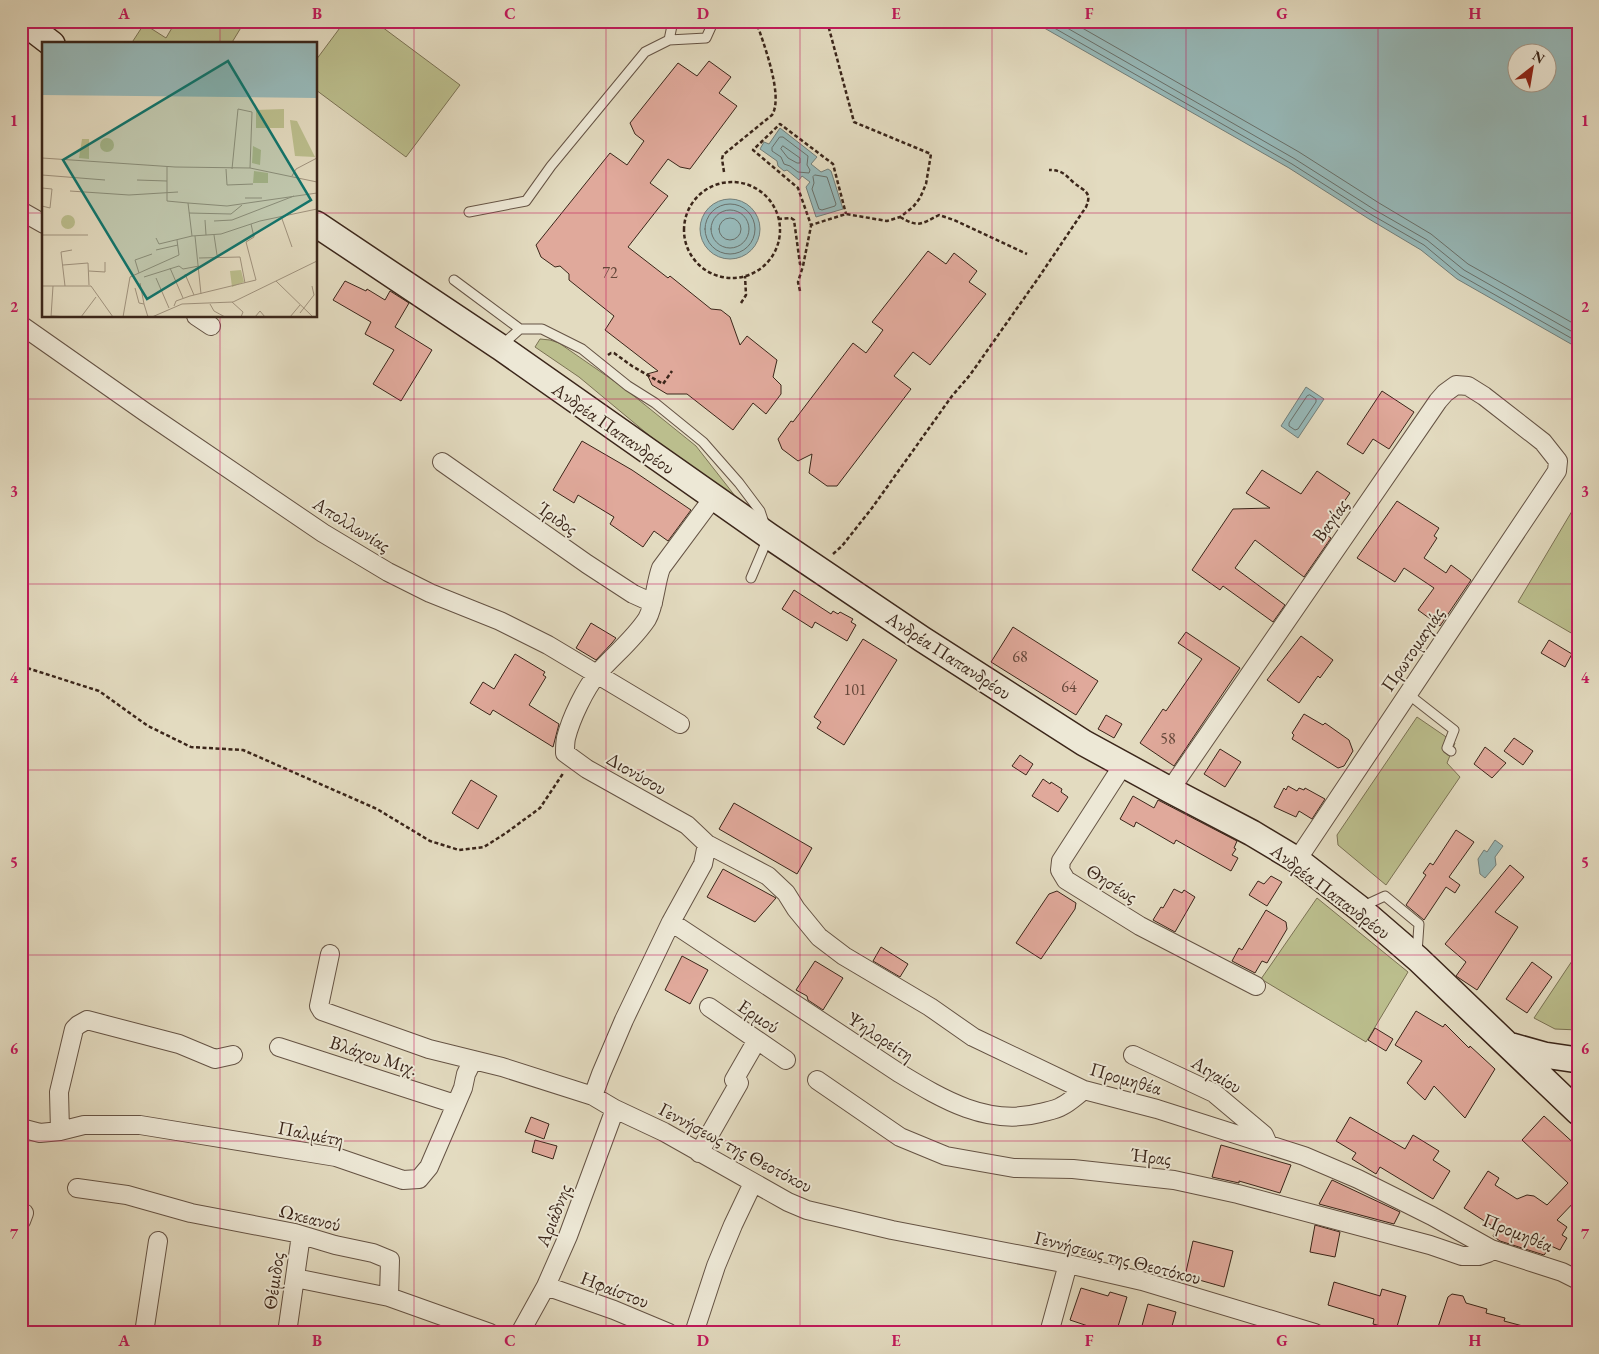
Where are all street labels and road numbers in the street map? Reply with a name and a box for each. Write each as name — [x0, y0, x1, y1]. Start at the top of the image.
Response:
street label: Ανδρέα Παπανδρέου — [547, 376, 680, 480]
street label: Απολλωνίας — [308, 490, 395, 558]
street label: Βαγίας — [1307, 494, 1354, 547]
street label: Ίριδος — [533, 496, 583, 541]
street label: Πρωτομαγιάς — [1375, 602, 1450, 696]
street label: Ανδρέα Παπανδρέου — [881, 605, 1016, 705]
street label: Διονύσου — [602, 746, 672, 801]
street label: Ανδρέα Παπανδρέου — [1265, 837, 1396, 945]
street label: Θησέως — [1081, 858, 1142, 909]
street label: Ερμού — [733, 994, 784, 1039]
street label: Ψηλορείτη — [843, 1006, 919, 1067]
street label: Βλάχου Μιχ. — [327, 1030, 421, 1081]
street label: Αιγαίου — [1186, 1049, 1247, 1099]
street label: Προμηθέα — [1087, 1056, 1165, 1101]
street label: Γεννήσεως της Θεοτόκου — [655, 1096, 817, 1199]
street label: Παλμέτη — [276, 1115, 346, 1152]
street label: Ήρας — [1129, 1142, 1173, 1171]
street label: Αριάδνης — [529, 1180, 577, 1251]
street label: Ωκεανού — [276, 1198, 344, 1237]
street label: Προμηθέα — [1479, 1207, 1557, 1258]
street label: Γεννήσεως της Θεοτόκου — [1032, 1225, 1204, 1290]
street label: Θέμιδος — [257, 1251, 290, 1311]
street label: Ηφαίστου — [577, 1265, 653, 1314]

